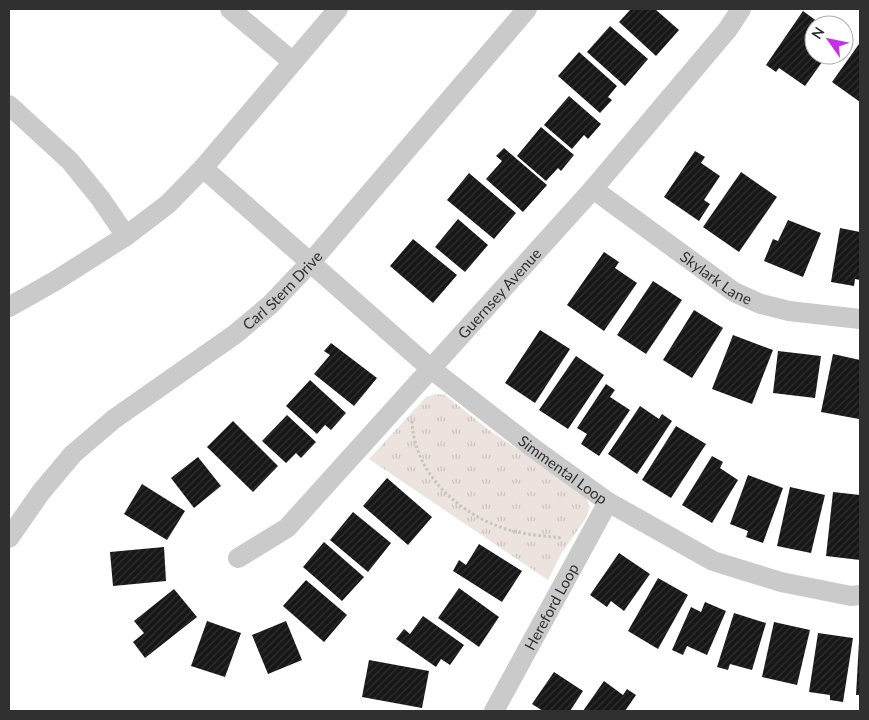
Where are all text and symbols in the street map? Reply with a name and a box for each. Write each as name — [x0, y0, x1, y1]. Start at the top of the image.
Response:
north arrow — [804, 15, 854, 65]
text: N — [808, 23, 828, 42]
street label: Guernsey Avenue — [454, 244, 545, 342]
street label: Carl Stern Drive — [239, 247, 326, 333]
street label: Skylark Lane — [677, 247, 755, 308]
street label: Simmental Loop — [515, 431, 611, 508]
street label: Hereford Loop — [520, 560, 582, 653]

